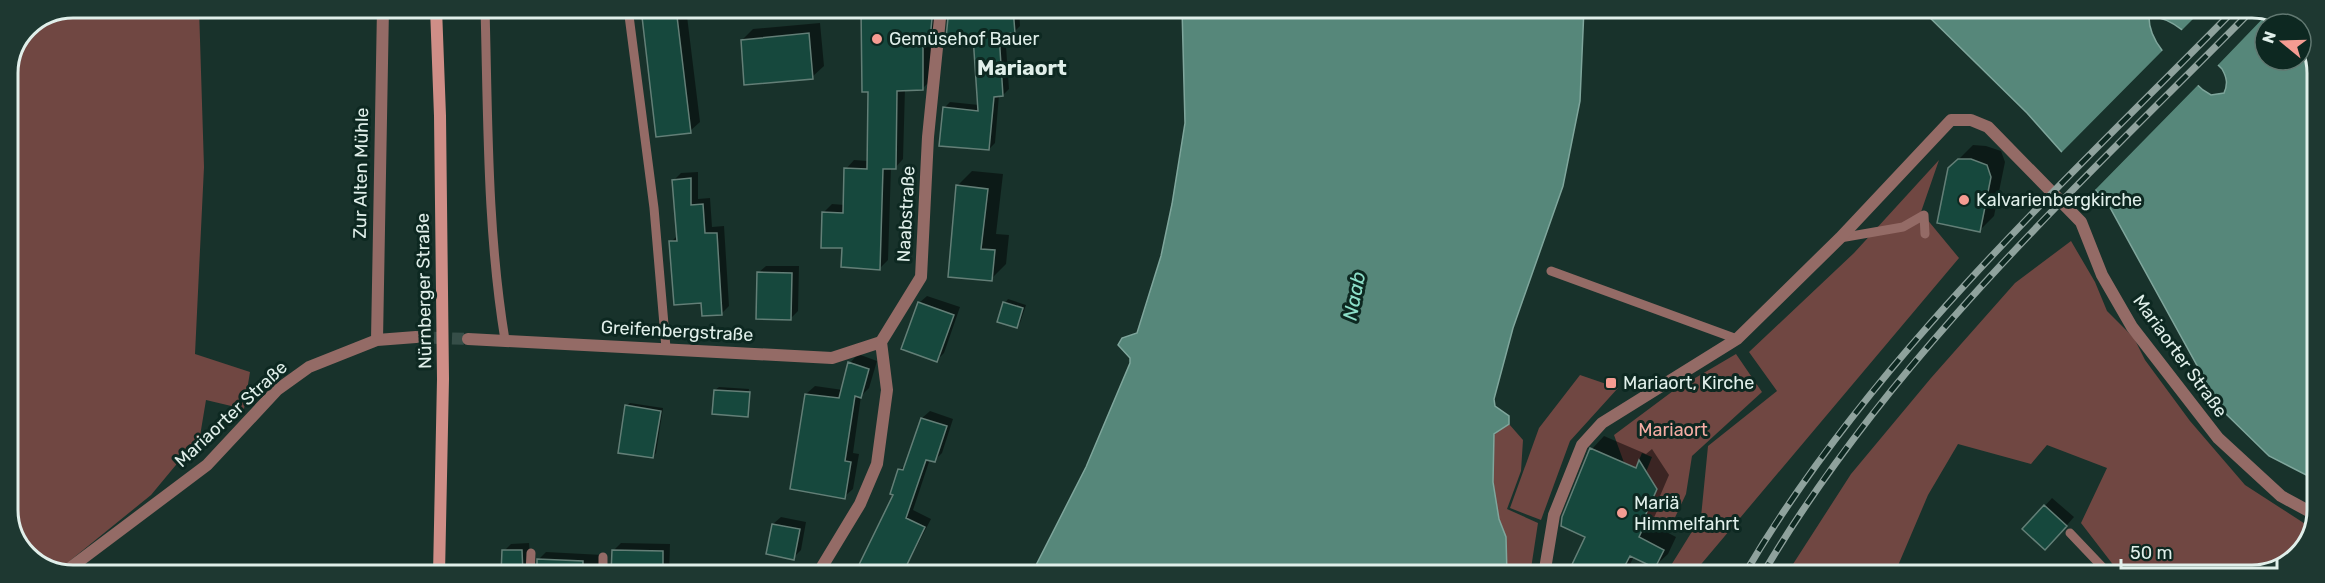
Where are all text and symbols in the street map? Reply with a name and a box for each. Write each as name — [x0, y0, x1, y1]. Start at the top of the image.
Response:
north arrow — [2253, 12, 2313, 72]
place label: Gemüsehof Bauer — [889, 28, 1039, 50]
text: N — [2258, 29, 2280, 46]
marker: Gemüsehof Bauer — [870, 32, 884, 46]
district label: Mariaort — [977, 55, 1067, 80]
street label: Zur Alten Mühle — [349, 107, 373, 239]
street label: Naabstraße — [892, 165, 920, 263]
place label: Kalvarienbergkirche — [1976, 189, 2142, 211]
marker: Kalvarienbergkirche — [1957, 193, 1971, 207]
street label: Nürnberger Straße — [412, 213, 436, 369]
water label: Naab — [1338, 269, 1371, 322]
street label: Mariaorter Straße — [2128, 290, 2232, 422]
street label: Greifenbergstraße — [600, 316, 754, 346]
street label: Mariaorter Straße — [170, 356, 292, 472]
place label: Mariaort, Kirche — [1623, 372, 1754, 394]
marker: Mariaort, Kirche — [1604, 376, 1618, 390]
park label: Mariaort — [1638, 419, 1708, 441]
place label: Mariä Himmelfahrt — [1634, 492, 1739, 535]
marker: Mariä Himmelfahrt — [1615, 506, 1629, 520]
scale bar — [2121, 532, 2277, 570]
text: 50 m — [2130, 542, 2173, 564]

